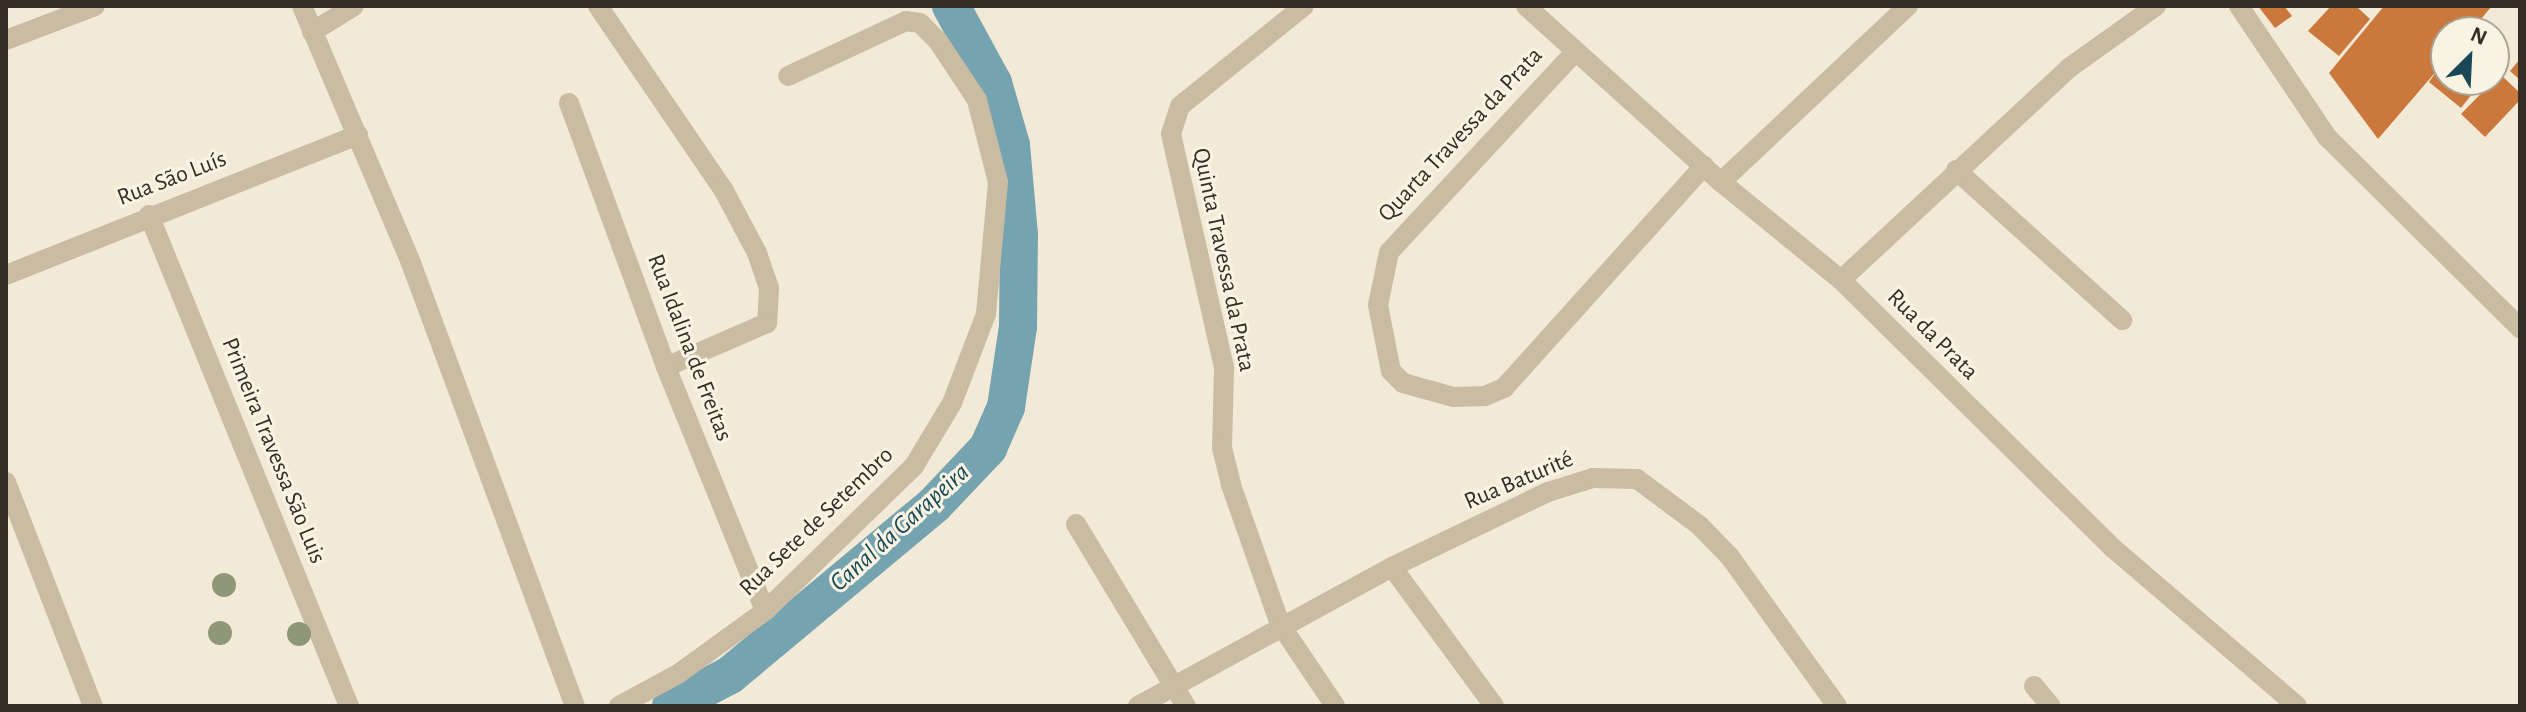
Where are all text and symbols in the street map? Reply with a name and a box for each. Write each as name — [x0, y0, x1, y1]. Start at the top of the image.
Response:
north arrow — [2430, 16, 2510, 96]
text: N — [2467, 23, 2490, 49]
street label: Quarta Travessa da Prata — [1373, 42, 1549, 228]
street label: Rua São Luís — [113, 145, 231, 213]
street label: Quinta Travessa da Prata — [1185, 146, 1261, 374]
street label: Rua Idalina de Freitas — [640, 250, 738, 446]
street label: Rua da Prata — [1880, 283, 1984, 387]
street label: Primeira Travessa São Luis — [214, 334, 332, 568]
street label: Rua Sete de Setembro — [734, 441, 900, 603]
street label: Rua Baturité — [1460, 445, 1578, 517]
water label: Canal da Garapeira — [824, 457, 976, 599]

